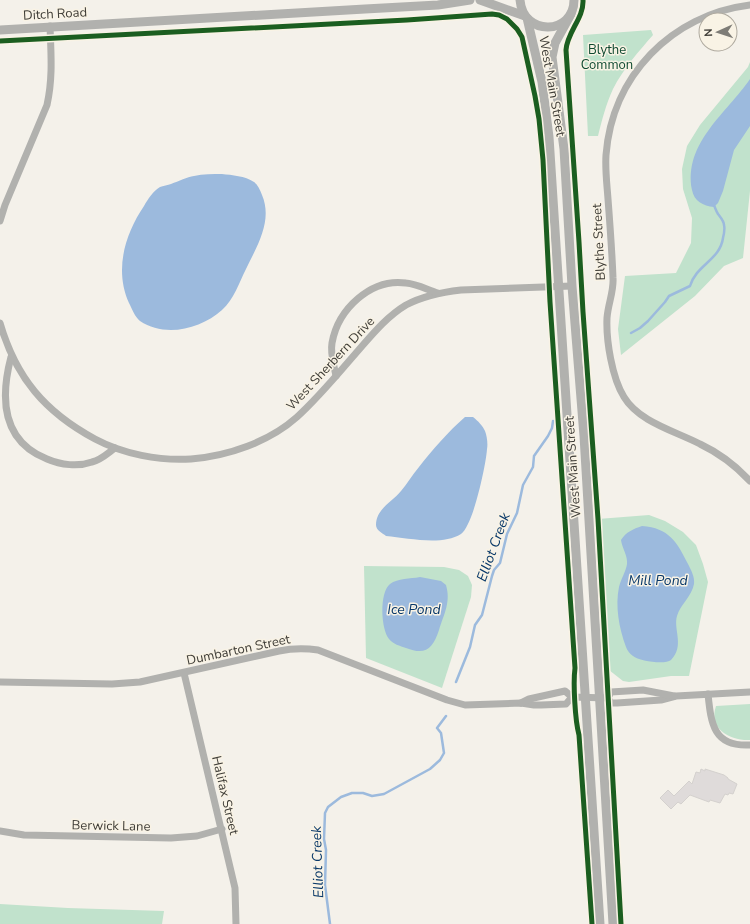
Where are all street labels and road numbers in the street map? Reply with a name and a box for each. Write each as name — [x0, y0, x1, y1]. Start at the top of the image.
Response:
street label: Ditch Road — [23, 3, 88, 25]
street label: West Main Street — [534, 35, 570, 138]
street label: Blythe Street — [588, 203, 610, 281]
street label: West Sherbern Drive — [282, 313, 379, 415]
street label: West Main Street — [560, 415, 586, 518]
street label: Dumbarton Street — [185, 630, 292, 670]
street label: Halifax Street — [207, 754, 243, 837]
street label: Berwick Lane — [71, 816, 151, 836]

